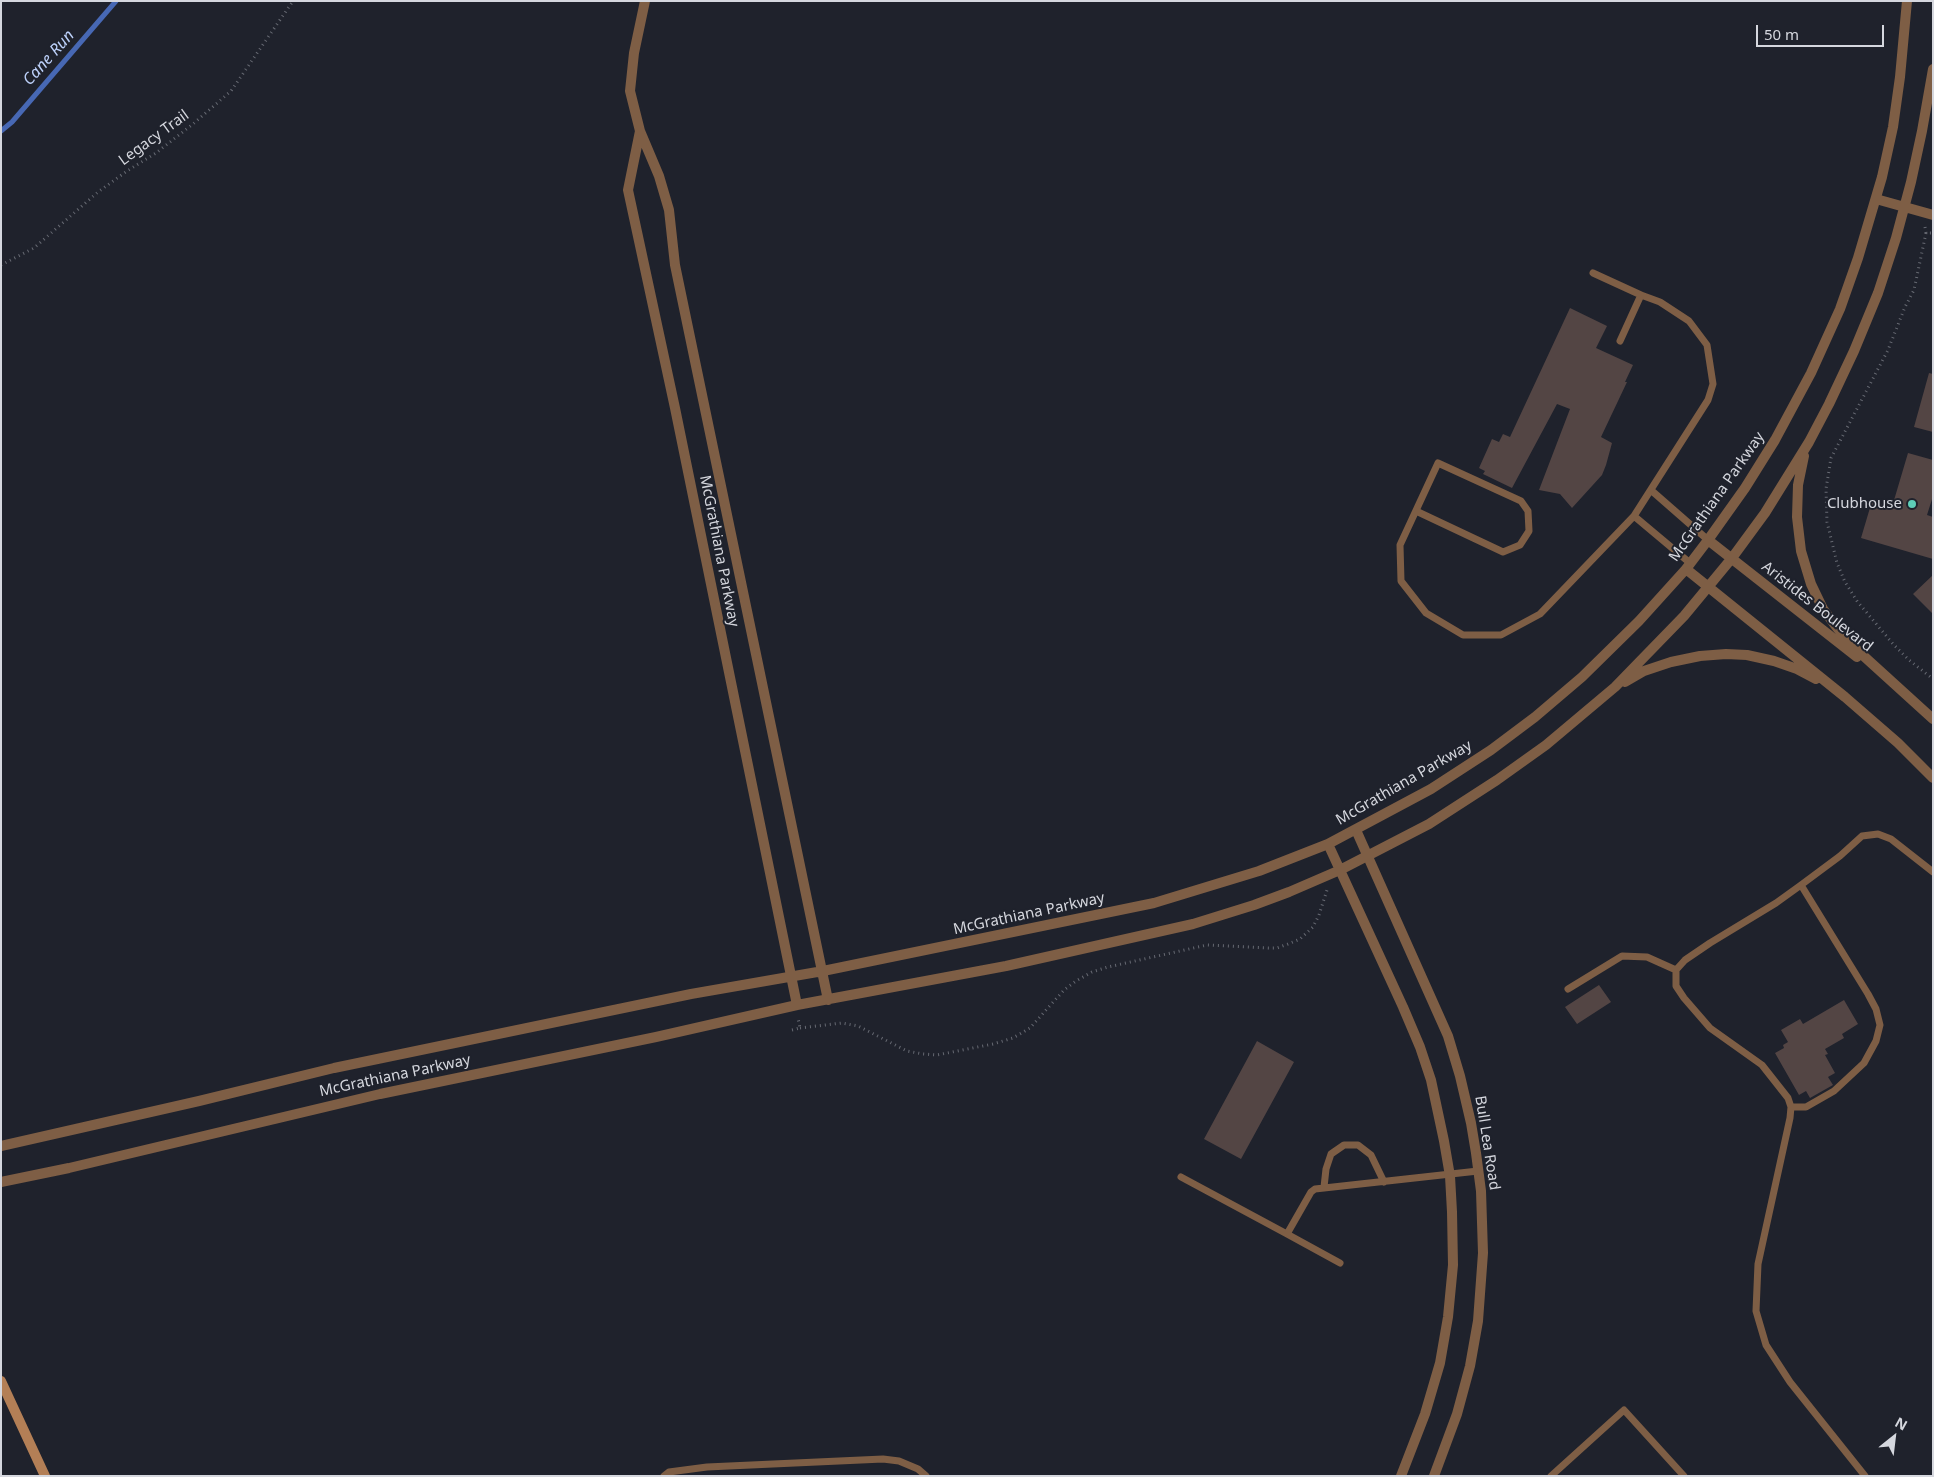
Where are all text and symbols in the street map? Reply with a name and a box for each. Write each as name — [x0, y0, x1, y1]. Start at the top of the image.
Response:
scale bar — [1759, 15, 1886, 47]
text: 50 m — [1764, 24, 1799, 44]
water label: Cane Run — [19, 26, 79, 90]
street label: Legacy Trail — [115, 107, 193, 169]
street label: McGrathiana Parkway — [1665, 429, 1769, 565]
street label: McGrathiana Parkway — [695, 474, 743, 628]
place label: Clubhouse — [1827, 495, 1902, 513]
marker: Clubhouse — [1906, 498, 1918, 510]
street label: Aristides Boulevard — [1758, 558, 1876, 656]
street label: McGrathiana Parkway — [1333, 737, 1475, 829]
street label: McGrathiana Parkway — [952, 889, 1106, 939]
street label: McGrathiana Parkway — [318, 1051, 472, 1101]
street label: Bull Lea Road — [1471, 1095, 1503, 1191]
north arrow — [1869, 1412, 1919, 1462]
text: N — [1892, 1412, 1911, 1435]

